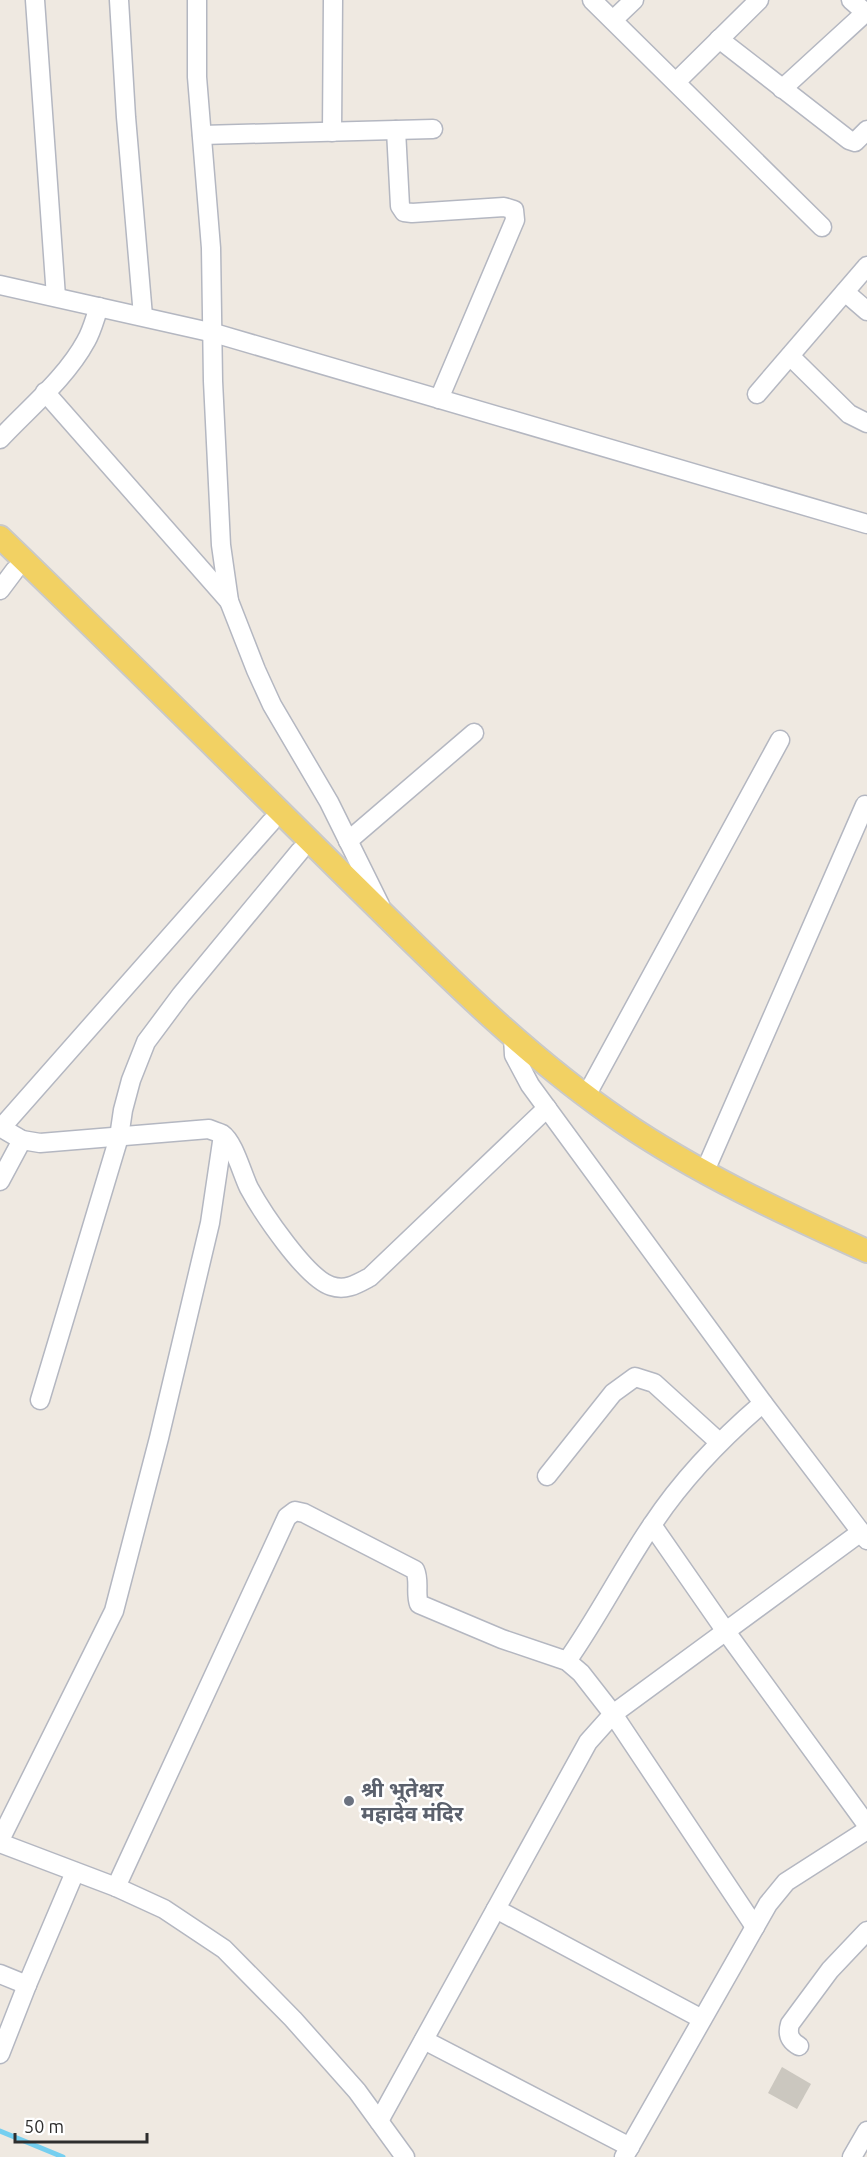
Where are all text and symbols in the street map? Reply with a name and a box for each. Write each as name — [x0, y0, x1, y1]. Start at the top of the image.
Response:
place label: श्री भूतेश्वर महादेव मंदिर — [361, 1777, 464, 1825]
marker: श्री भूतेश्वर महादेव मंदिर — [342, 1794, 356, 1808]
scale bar — [15, 2106, 147, 2144]
text: 50 m — [24, 2116, 64, 2136]

